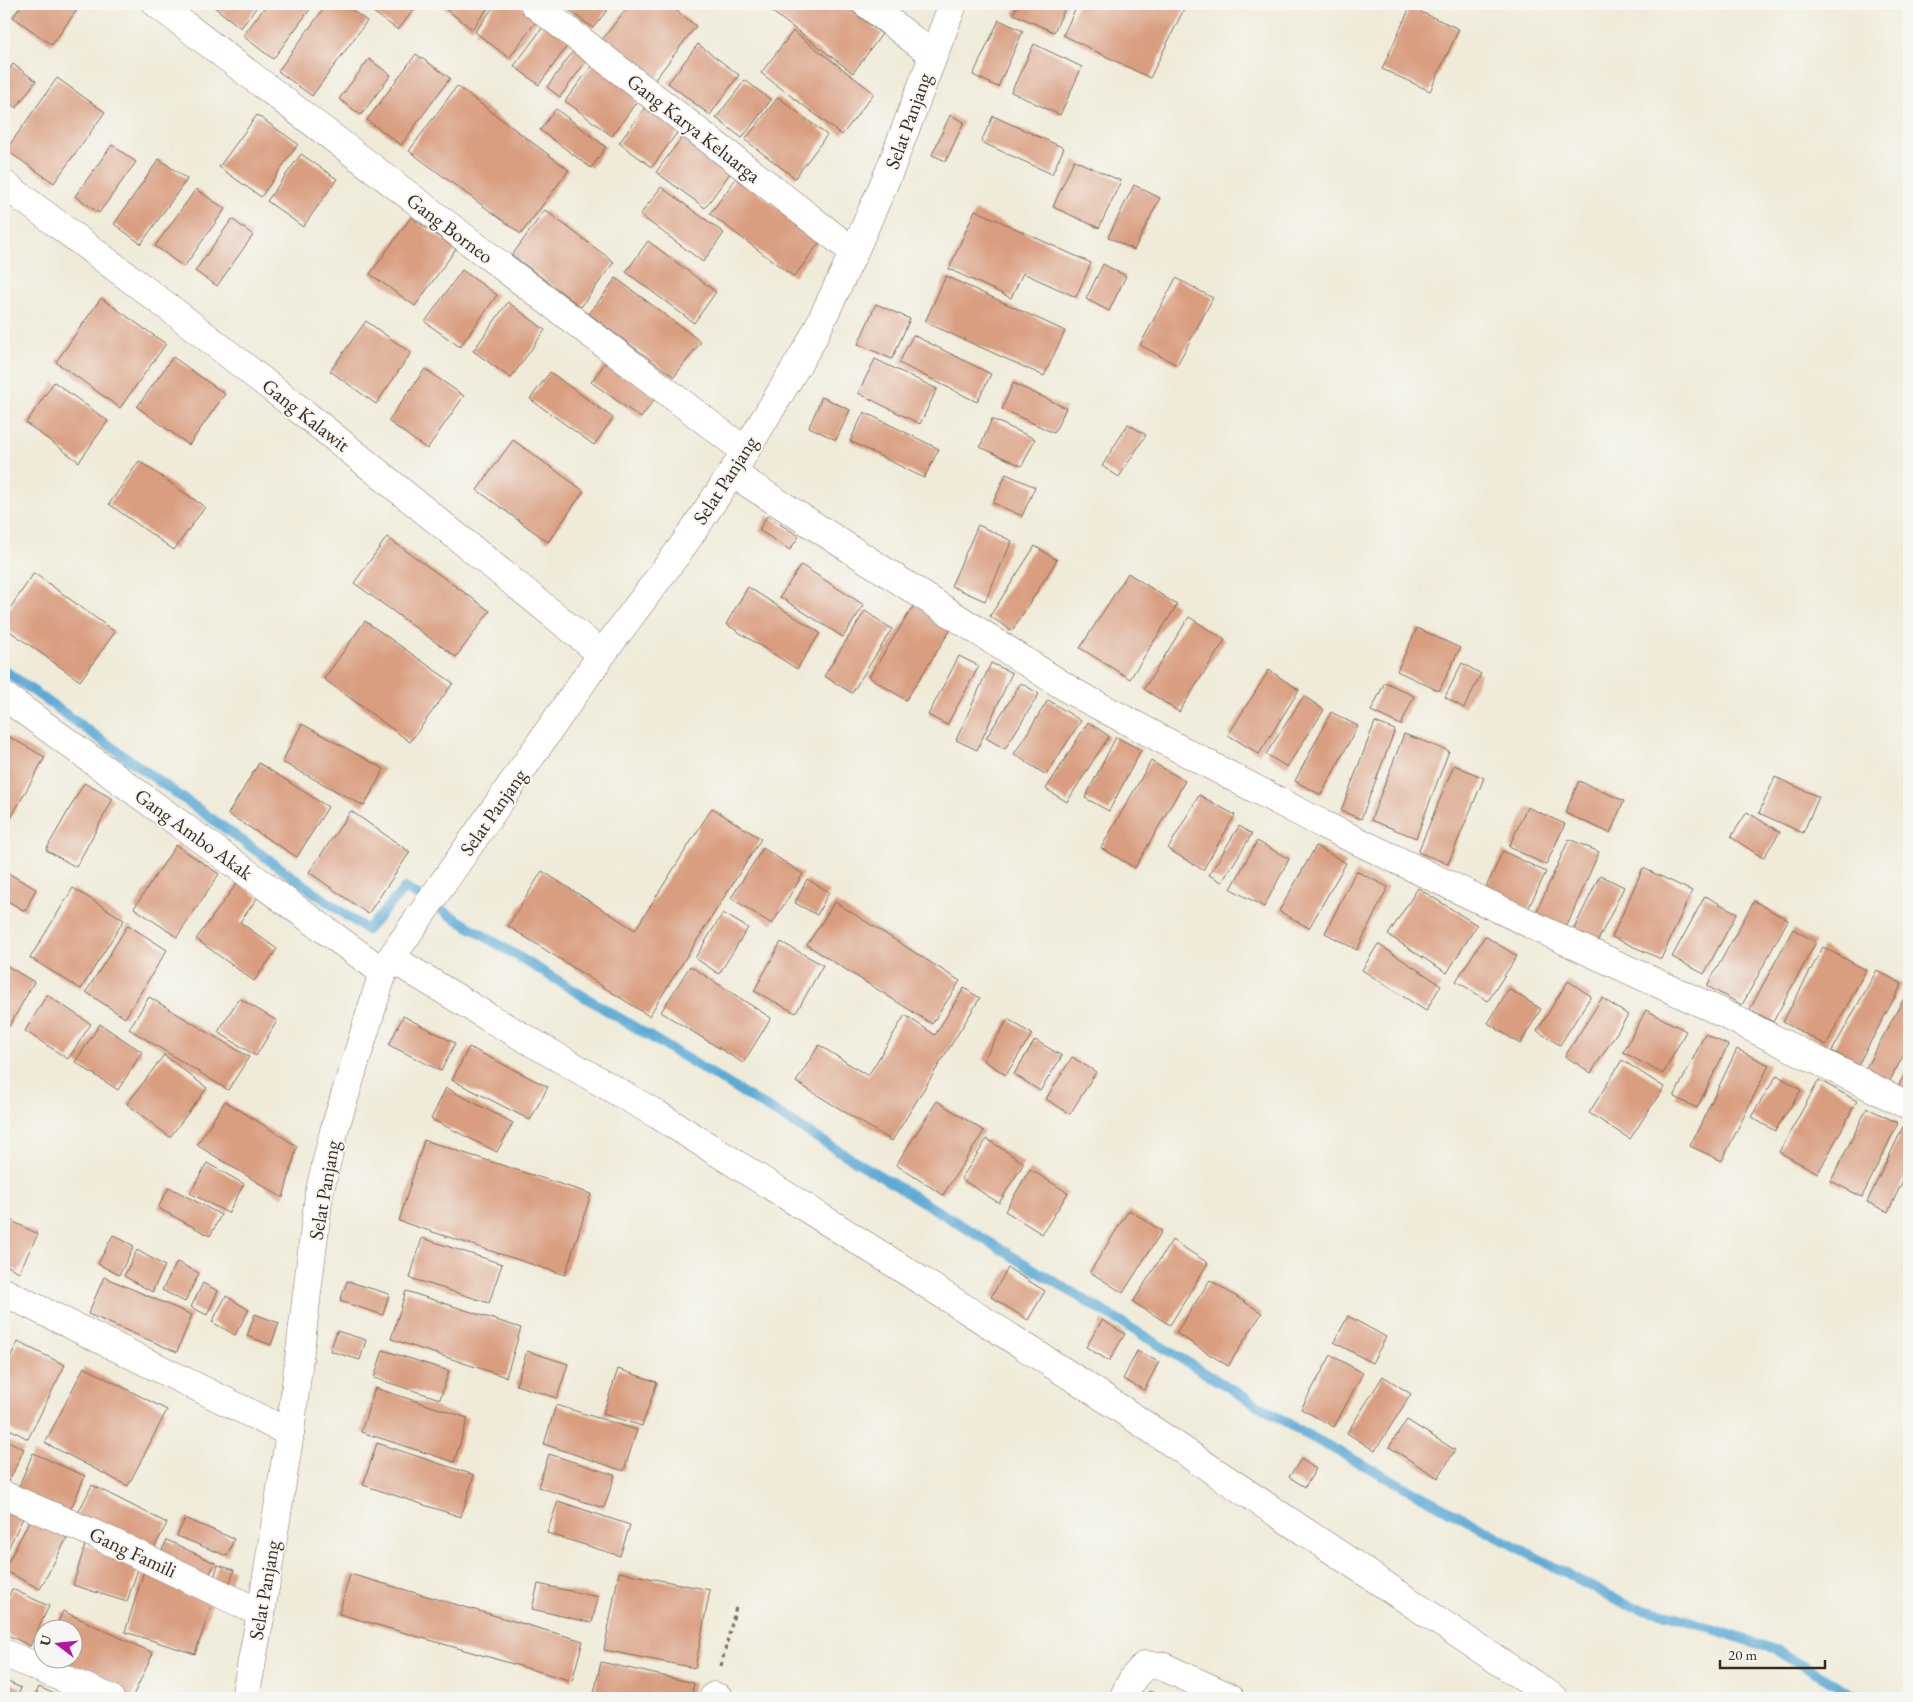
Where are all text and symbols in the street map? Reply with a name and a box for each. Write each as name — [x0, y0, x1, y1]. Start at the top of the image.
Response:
street label: Gang Karya Keluarga — [622, 68, 766, 188]
street label: Selat Panjang — [879, 69, 938, 173]
street label: Gang Borneo — [401, 187, 499, 269]
street label: Gang Kalawit — [257, 373, 356, 458]
street label: Selat Panjang — [687, 431, 763, 529]
street label: Selat Panjang — [454, 763, 533, 861]
street label: Gang Ambo Akak — [130, 782, 259, 886]
street label: Selat Panjang — [302, 1138, 346, 1242]
street label: Gang Famili — [85, 1520, 181, 1584]
street label: Selat Panjang — [242, 1538, 286, 1642]
north arrow — [32, 1620, 82, 1670]
text: U — [35, 1632, 56, 1648]
scale bar — [1720, 1637, 1826, 1669]
text: 20 m — [1728, 1645, 1757, 1664]

